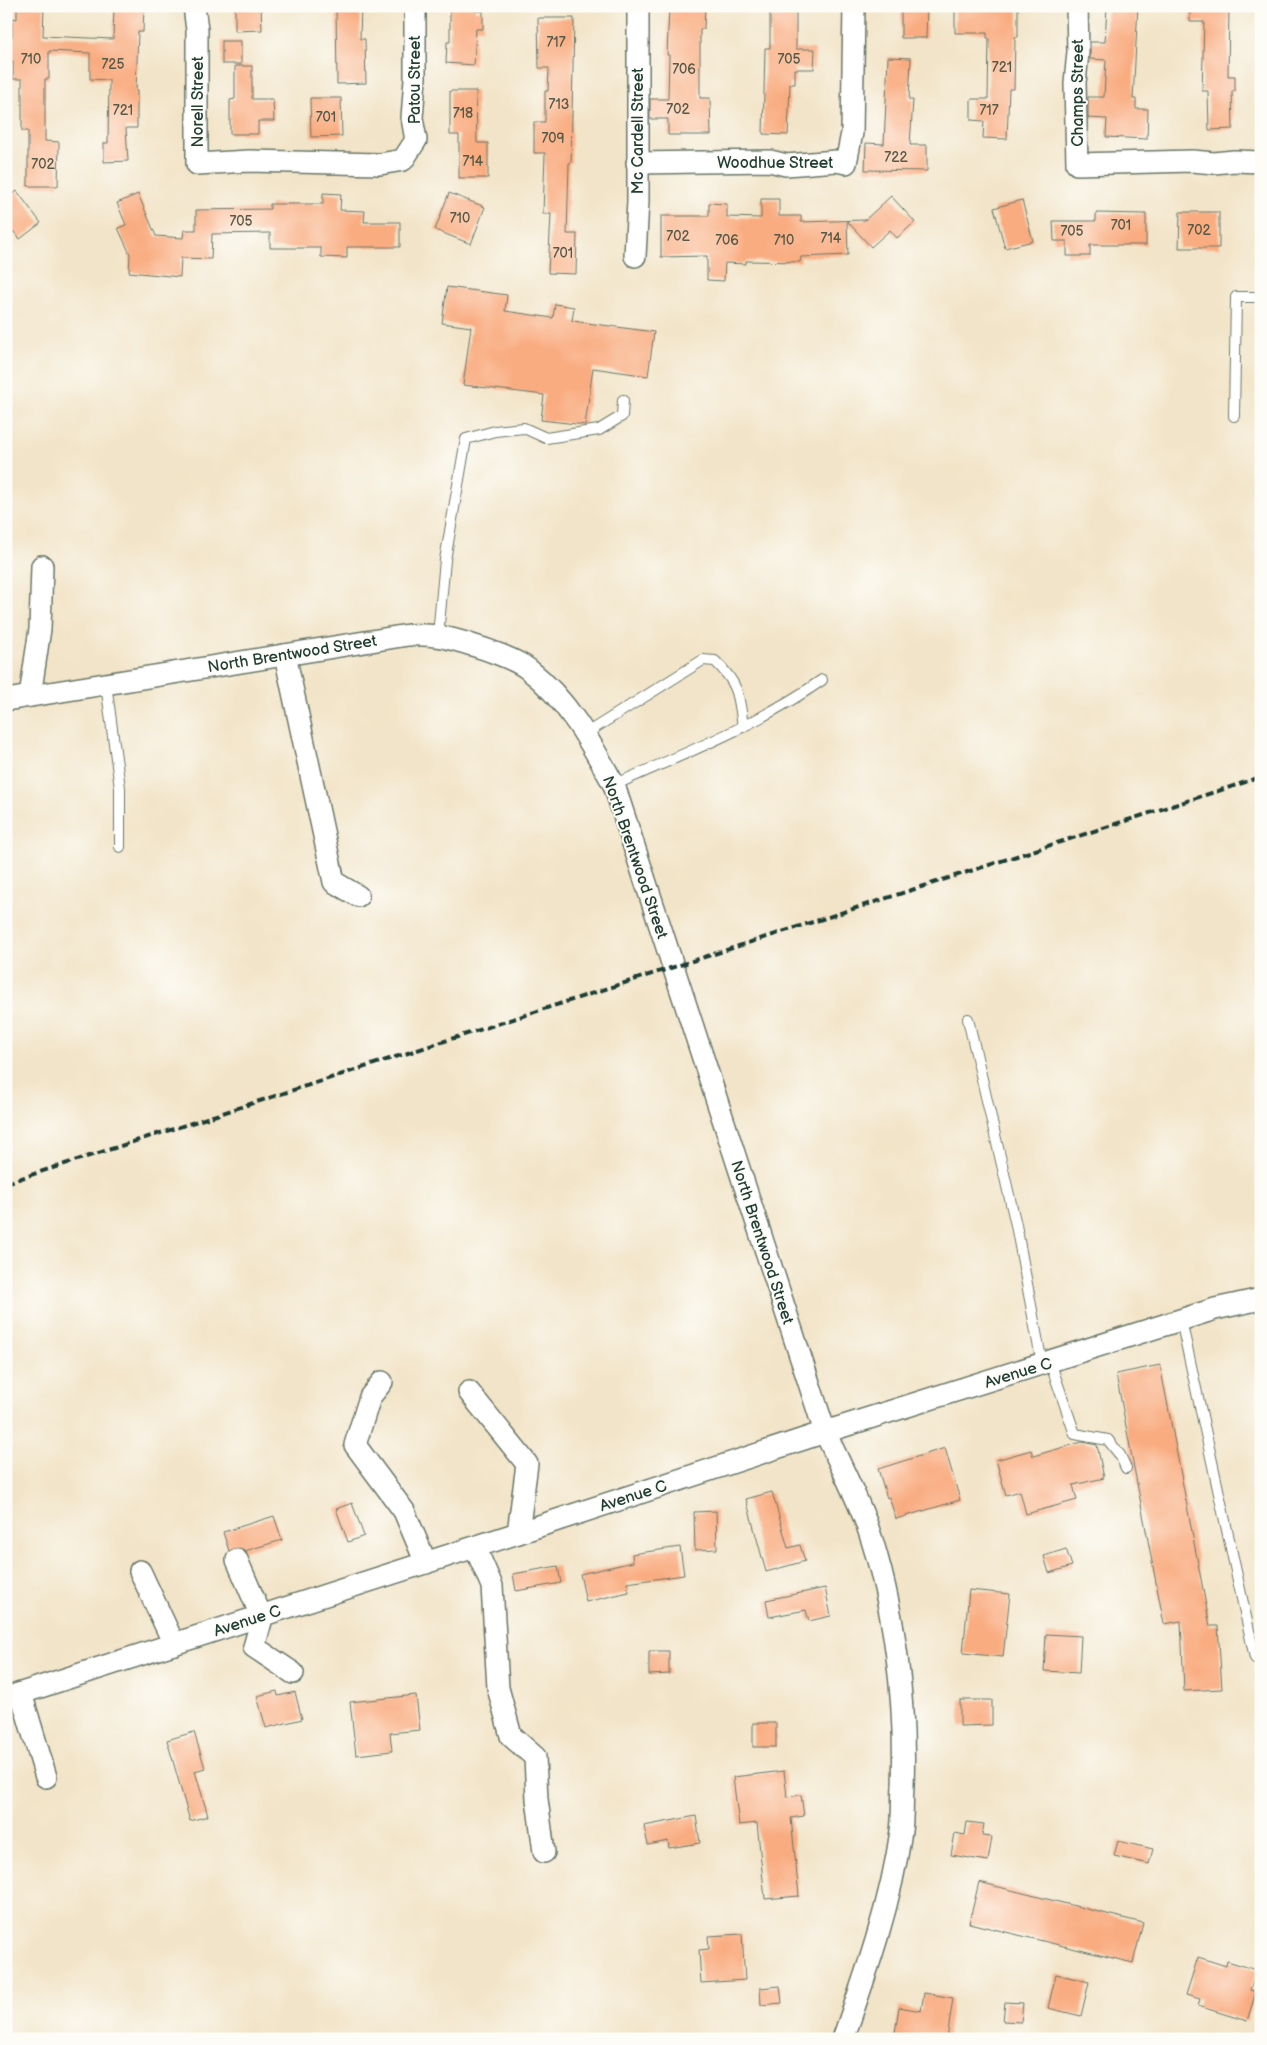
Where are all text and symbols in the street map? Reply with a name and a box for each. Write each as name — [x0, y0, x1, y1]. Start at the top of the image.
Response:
house number: 717 — [546, 34, 566, 51]
street label: Patou Street — [406, 36, 425, 124]
street label: Champs Street — [1069, 39, 1088, 147]
house number: 710 — [21, 51, 41, 68]
house number: 705 — [777, 51, 801, 68]
house number: 725 — [101, 56, 125, 73]
street label: Norell Street — [189, 56, 208, 148]
house number: 721 — [992, 59, 1012, 76]
house number: 706 — [672, 61, 696, 78]
street label: Mc Cardell Street — [629, 68, 648, 194]
house number: 713 — [549, 96, 569, 113]
house number: 702 — [666, 101, 690, 118]
house number: 721 — [113, 102, 133, 119]
house number: 717 — [979, 102, 999, 119]
house number: 718 — [453, 105, 473, 122]
house number: 701 — [316, 109, 336, 126]
house number: 709 — [541, 130, 565, 147]
house number: 722 — [884, 149, 908, 166]
house number: 714 — [463, 153, 484, 170]
street label: Woodhue Street — [717, 154, 833, 173]
house number: 702 — [31, 156, 55, 173]
house number: 710 — [450, 210, 470, 227]
house number: 705 — [229, 213, 253, 230]
house number: 701 — [1111, 217, 1131, 234]
house number: 702 — [1187, 222, 1211, 239]
house number: 705 — [1060, 223, 1084, 240]
house number: 702 — [666, 228, 690, 245]
house number: 714 — [821, 230, 842, 247]
house number: 706 — [715, 232, 739, 249]
house number: 710 — [774, 232, 794, 249]
house number: 701 — [553, 245, 573, 262]
street label: North Brentwood Street — [206, 632, 378, 677]
street label: North Brentwood Street — [598, 774, 671, 941]
street label: North Brentwood Street — [726, 1158, 797, 1327]
street label: Avenue C — [982, 1354, 1054, 1393]
street label: Avenue C — [598, 1477, 669, 1516]
street label: Avenue C — [212, 1602, 283, 1641]

